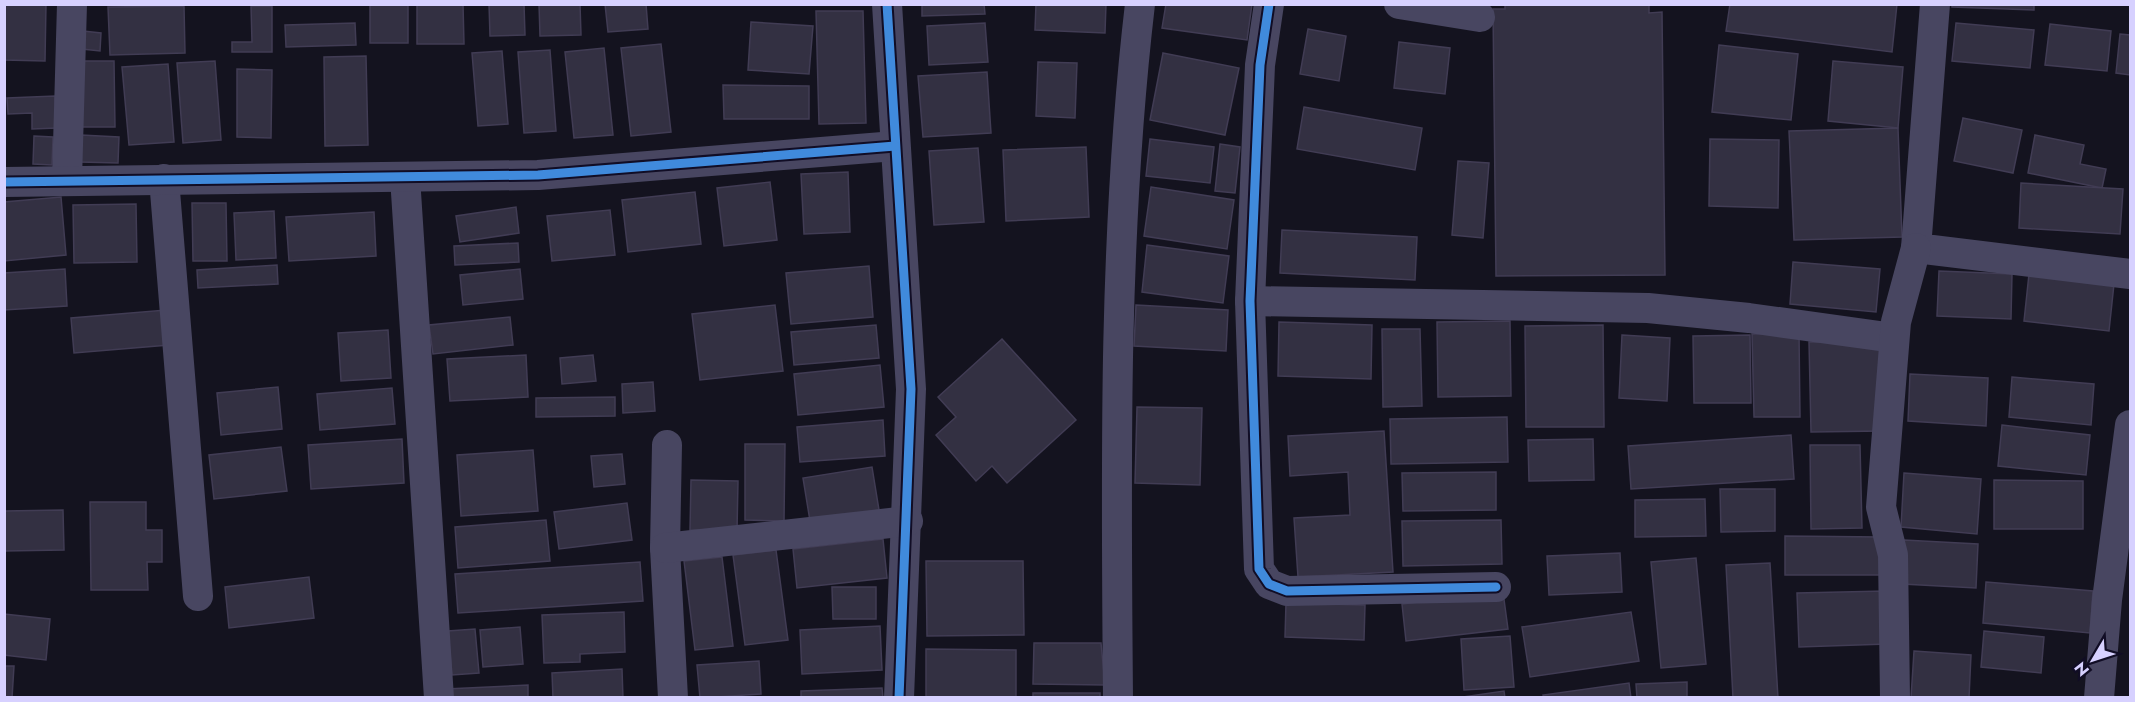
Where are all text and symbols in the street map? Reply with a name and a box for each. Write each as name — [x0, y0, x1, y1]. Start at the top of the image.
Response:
north arrow — [2063, 630, 2123, 690]
text: N — [2069, 657, 2095, 681]

